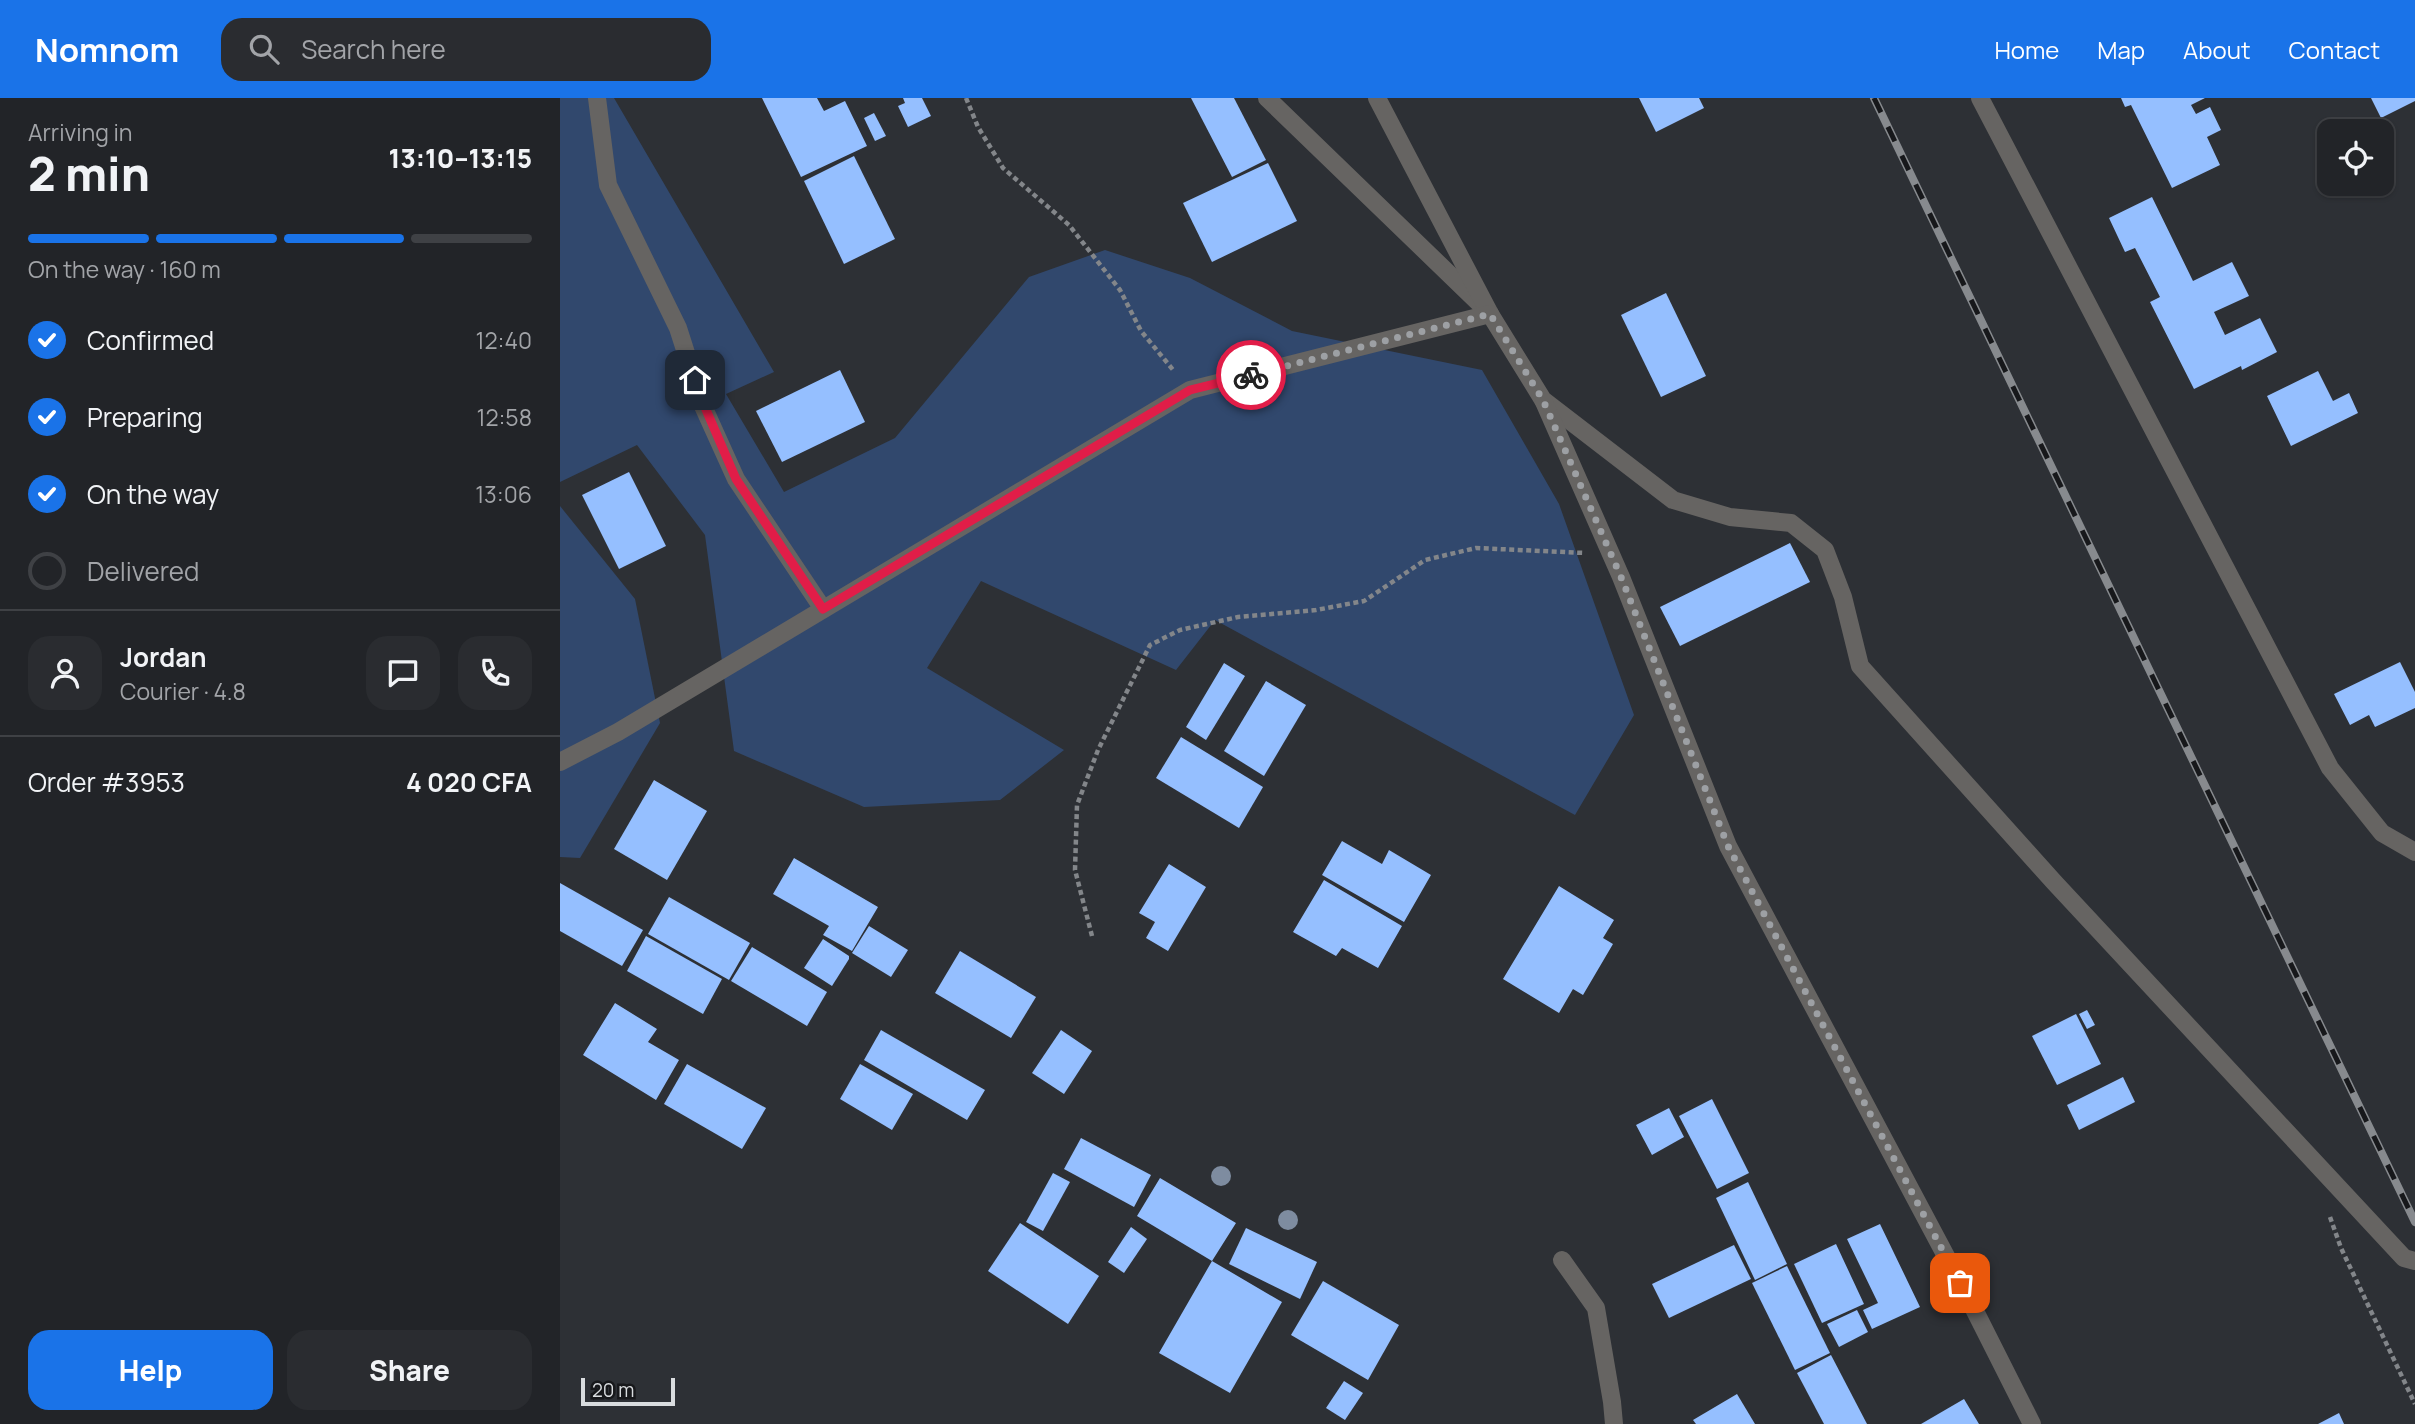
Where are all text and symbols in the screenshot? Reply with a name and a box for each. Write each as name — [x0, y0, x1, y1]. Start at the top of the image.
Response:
search box — [221, 18, 711, 81]
text: Nomnom — [35, 27, 179, 72]
icon: search — [245, 30, 283, 68]
text: Search here — [301, 31, 446, 67]
text: Home — [1994, 33, 2059, 66]
text: Map — [2097, 33, 2145, 66]
text: About — [2183, 33, 2251, 66]
text: Contact — [2289, 33, 2380, 66]
text: Arriving in — [28, 116, 133, 148]
map controls — [2317, 119, 2394, 196]
button: locate — [2317, 119, 2394, 196]
text: 13:10–13:15 — [389, 140, 532, 176]
text: 2 min — [28, 142, 150, 205]
text: On the way · 160 m — [28, 253, 221, 285]
icon: check — [28, 321, 66, 359]
text: Confirmed — [87, 322, 214, 358]
text: 12:40 — [475, 324, 532, 356]
courier — [1216, 340, 1286, 410]
pin — [665, 350, 725, 410]
icon: bike — [1232, 356, 1270, 394]
icon: home — [676, 361, 714, 399]
icon: check — [28, 398, 66, 436]
text: Preparing — [87, 399, 203, 435]
text: 12:58 — [476, 401, 532, 433]
icon: check — [28, 475, 66, 513]
text: On the way — [87, 476, 219, 512]
text: 13:06 — [475, 478, 532, 510]
text: Delivered — [87, 553, 199, 589]
button: person — [28, 636, 102, 710]
button: chat — [366, 636, 440, 710]
button: phone — [458, 636, 532, 710]
text: Jordan — [120, 639, 206, 675]
text: Courier · 4.8 — [120, 675, 246, 707]
text: Order #3953 — [28, 764, 185, 800]
text: 4 020 CFA — [406, 764, 532, 800]
pin — [1930, 1253, 1990, 1313]
icon: bag — [1941, 1264, 1979, 1302]
button: Help — [28, 1330, 273, 1410]
button: Share — [287, 1330, 532, 1410]
scale bar — [581, 1375, 676, 1407]
text: 20 m — [592, 1377, 634, 1403]

